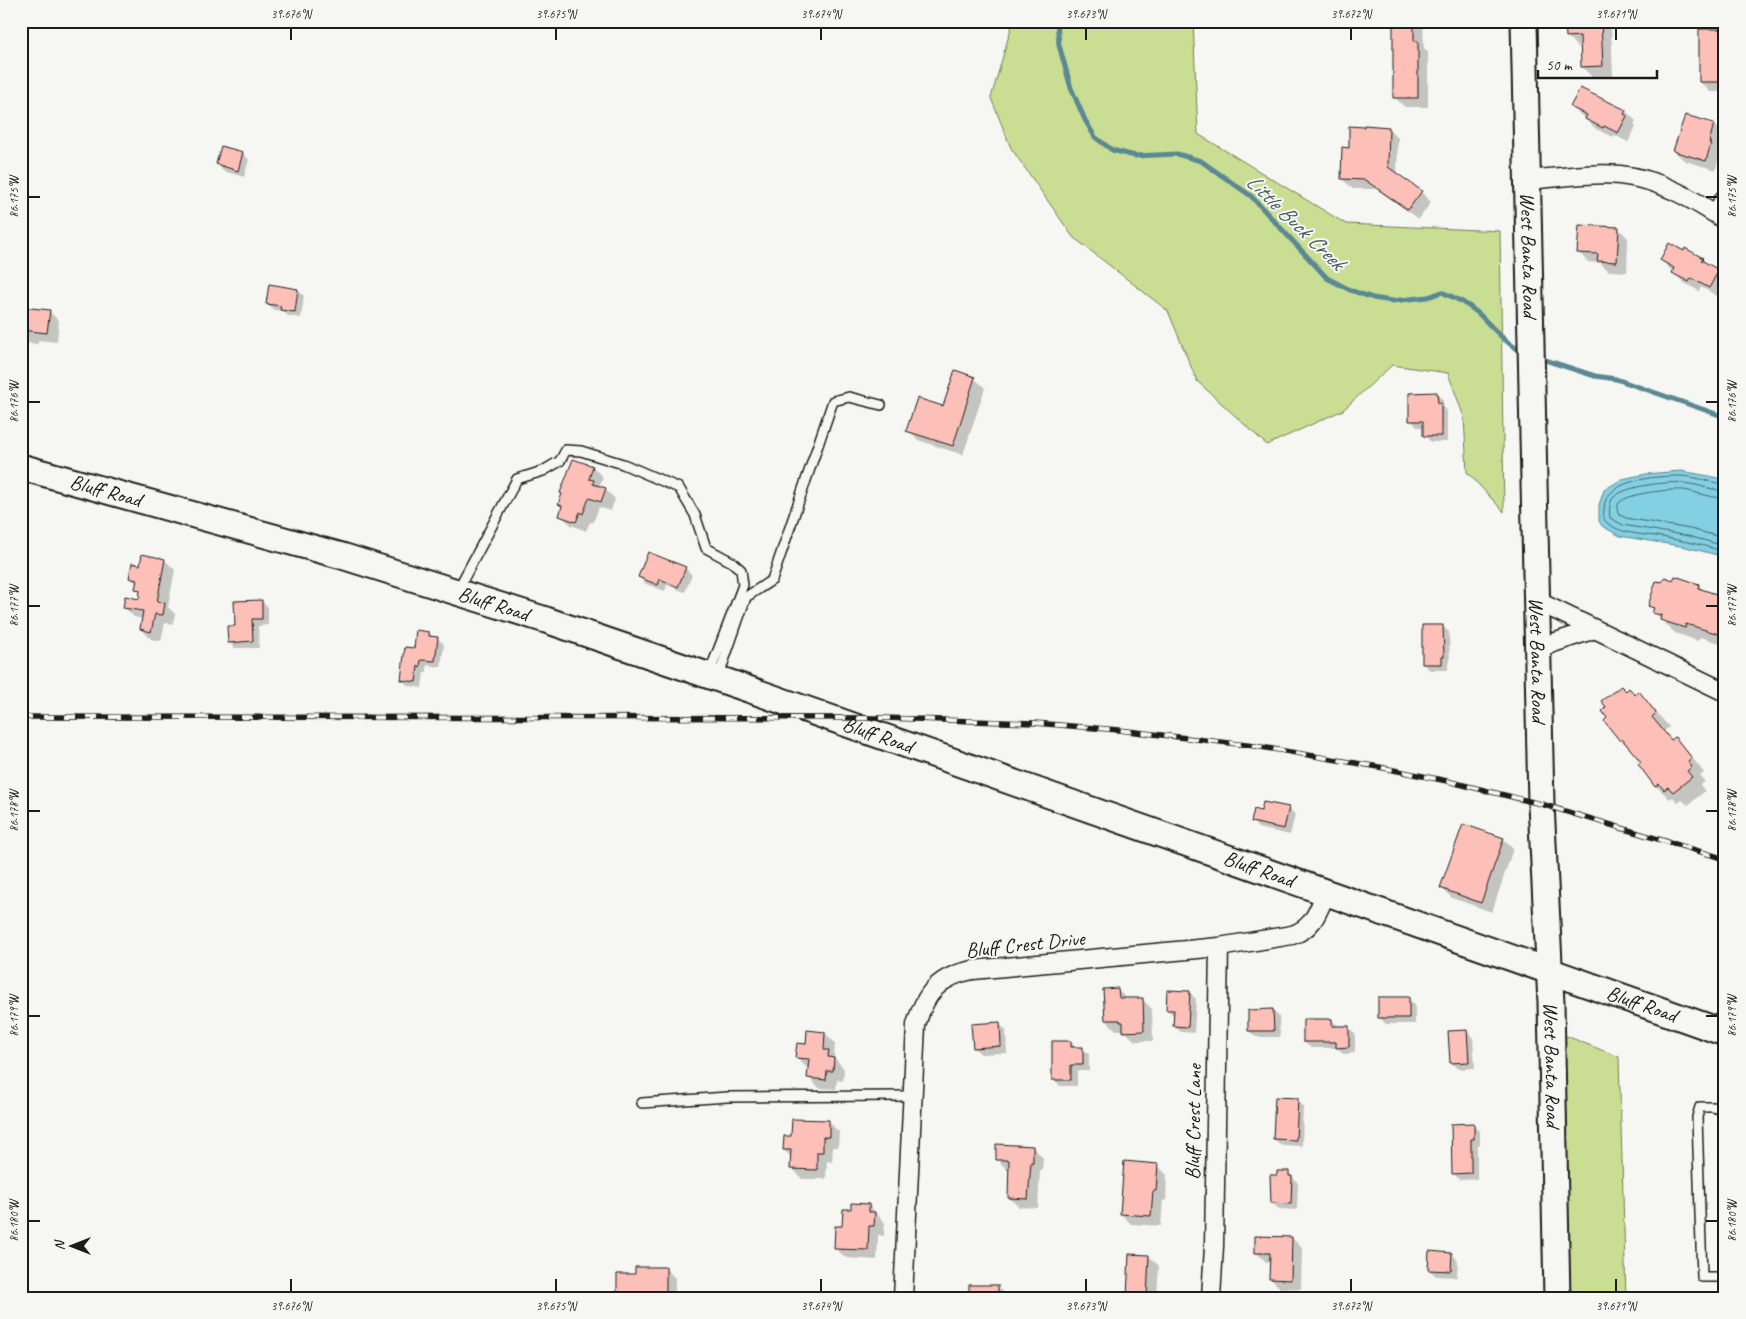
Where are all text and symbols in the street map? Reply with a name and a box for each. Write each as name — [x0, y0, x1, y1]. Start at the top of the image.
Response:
text: 39.676°N — [271, 6, 313, 22]
text: 39.675°N — [536, 6, 578, 22]
text: 39.674°N — [801, 6, 843, 22]
text: 39.673°N — [1066, 6, 1108, 22]
text: 39.672°N — [1331, 6, 1373, 22]
text: 39.671°N — [1596, 6, 1638, 22]
scale bar — [1538, 48, 1657, 80]
text: 50 m — [1546, 56, 1573, 75]
water label: Little Buck Creek — [1240, 168, 1353, 278]
text: 86.175°W — [6, 174, 22, 218]
text: 86.175°W — [1724, 174, 1740, 218]
street label: West Banta Road — [1515, 192, 1544, 321]
text: 86.176°W — [6, 379, 22, 423]
text: 86.176°W — [1724, 379, 1740, 423]
street label: Bluff Road — [67, 468, 148, 514]
street label: Bluff Road — [455, 580, 536, 628]
text: 86.177°W — [6, 583, 22, 627]
text: 86.177°W — [1724, 583, 1740, 627]
street label: West Banta Road — [1524, 597, 1552, 726]
street label: Bluff Road — [839, 710, 920, 760]
text: 86.178°W — [6, 788, 22, 832]
text: 86.178°W — [1724, 788, 1740, 832]
street label: Bluff Road — [1220, 845, 1301, 894]
street label: Bluff Crest Drive — [964, 925, 1088, 963]
street label: Bluff Road — [1603, 979, 1684, 1029]
text: 86.179°W — [6, 993, 22, 1037]
text: 86.179°W — [1724, 993, 1740, 1037]
street label: West Banta Road — [1538, 1002, 1567, 1131]
street label: Bluff Crest Lane — [1179, 1062, 1207, 1180]
text: 86.180°W — [6, 1198, 22, 1242]
text: 86.180°W — [1724, 1198, 1740, 1242]
north arrow — [48, 1222, 98, 1272]
text: N — [51, 1239, 68, 1250]
text: 39.676°N — [271, 1298, 313, 1314]
text: 39.675°N — [536, 1298, 578, 1314]
text: 39.674°N — [801, 1298, 843, 1314]
text: 39.673°N — [1066, 1298, 1108, 1314]
text: 39.672°N — [1331, 1298, 1373, 1314]
text: 39.671°N — [1596, 1298, 1638, 1314]

